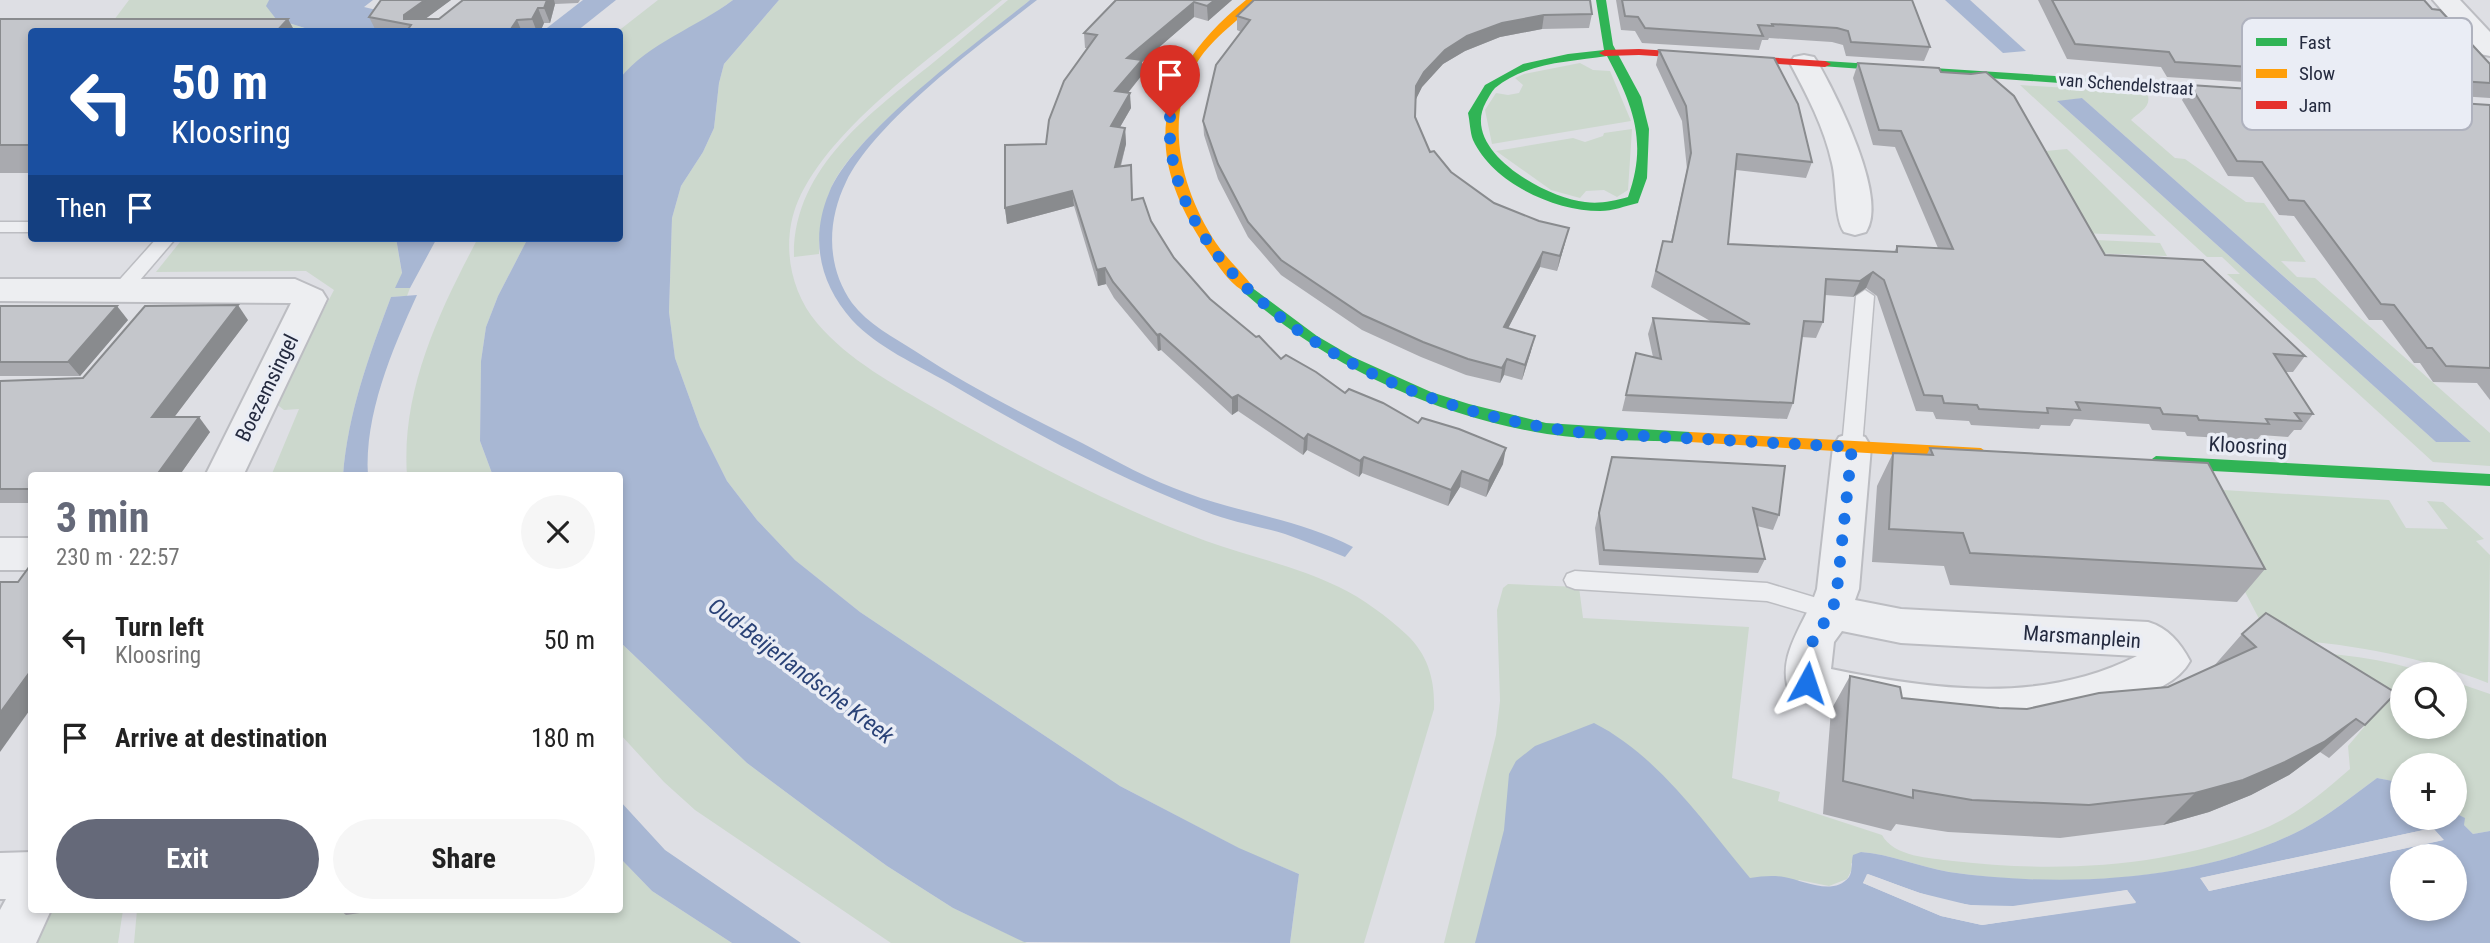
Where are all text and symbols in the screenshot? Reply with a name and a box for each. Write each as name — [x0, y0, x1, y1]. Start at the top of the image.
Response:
legend — [2242, 18, 2472, 130]
text: Fast — [2299, 31, 2331, 54]
pin — [1140, 45, 1200, 117]
text: 50 m — [171, 54, 268, 111]
icon: left — [56, 56, 147, 147]
icon: arrive — [1151, 56, 1189, 94]
text: Slow — [2299, 62, 2335, 85]
street label: van Schendelstraat — [2058, 69, 2194, 99]
text: Jam — [2299, 94, 2332, 117]
text: Kloosring — [171, 113, 291, 151]
icon: arrive — [121, 189, 159, 227]
text: Then — [56, 193, 107, 223]
street label: Boezemsingel — [231, 331, 303, 445]
street label: Kloosring — [2208, 432, 2288, 460]
text: 3 min — [56, 493, 149, 542]
button: close — [521, 495, 595, 569]
text: 230 m · 22:57 — [56, 544, 180, 571]
water label: Oud-Beijerlandsche Kreek — [703, 592, 900, 750]
text: Turn left — [115, 612, 204, 642]
icon: left — [56, 621, 94, 659]
street label: Marsmanplein — [2022, 621, 2142, 653]
text: 50 m — [544, 625, 595, 655]
text: Kloosring — [115, 642, 201, 669]
position arrow — [1770, 646, 1844, 720]
map controls — [2390, 662, 2467, 921]
button: search — [2390, 662, 2467, 739]
icon: arrive — [56, 719, 94, 757]
text: Arrive at destination — [115, 723, 327, 753]
text: 180 m — [531, 723, 595, 753]
button: + — [2390, 753, 2467, 830]
button: Exit — [56, 819, 319, 899]
button: Share — [333, 819, 595, 899]
button: − — [2390, 844, 2467, 921]

